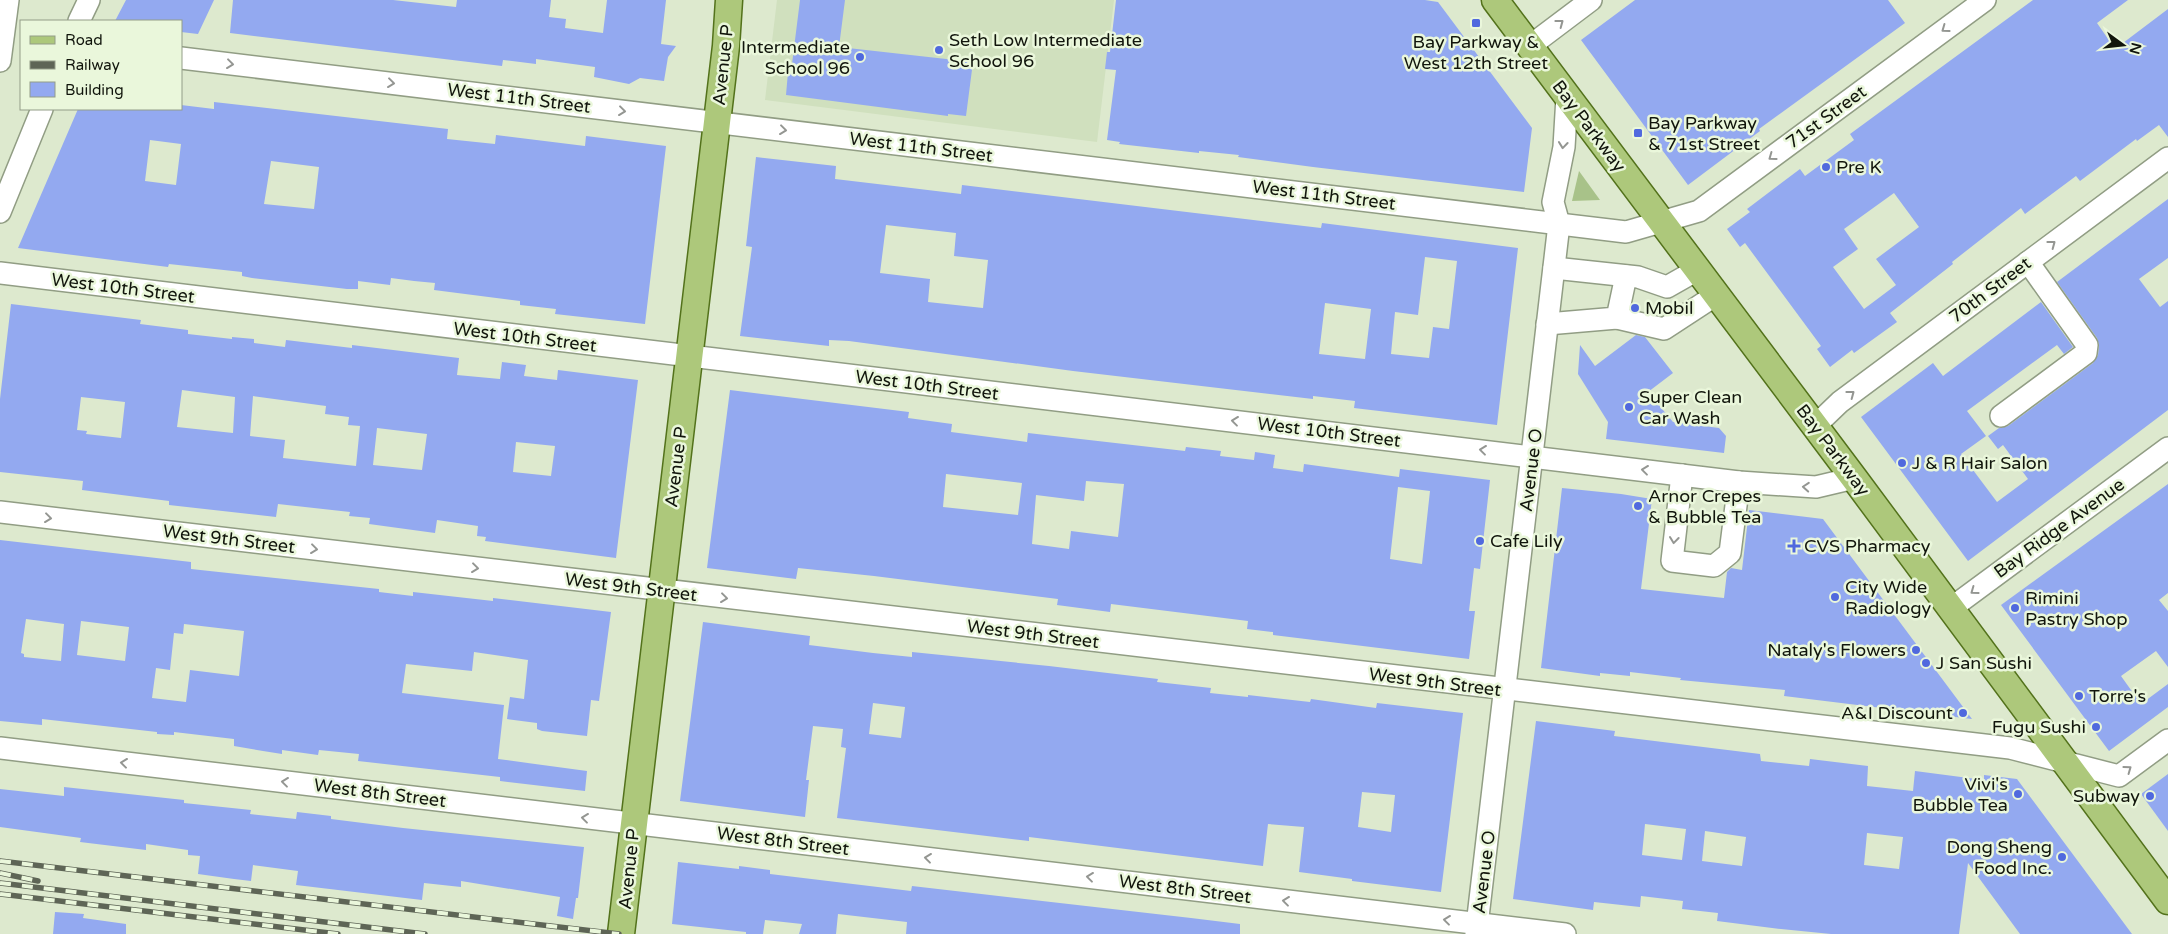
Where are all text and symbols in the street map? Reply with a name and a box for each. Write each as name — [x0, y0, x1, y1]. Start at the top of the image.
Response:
marker: Bay Parkway & West 12th Street — [1470, 17, 1482, 29]
legend — [20, 20, 182, 110]
one-way arrow — [1554, 20, 1564, 29]
north arrow — [2098, 20, 2148, 70]
street label: Avenue P — [708, 23, 738, 107]
one-way arrow — [1941, 23, 1951, 32]
place label: Seth Low Intermediate School 96 — [949, 29, 1142, 72]
text: Road — [65, 31, 103, 49]
place label: Bay Parkway & West 12th Street — [1404, 31, 1548, 74]
place label: Intermediate School 96 — [741, 36, 850, 79]
text: N — [2125, 41, 2145, 56]
marker: Seth Low Intermediate School 96 — [933, 44, 945, 56]
marker: Intermediate School 96 — [854, 51, 866, 63]
text: Railway — [65, 56, 120, 74]
one-way arrow — [225, 58, 234, 68]
street label: Bay Parkway — [1547, 76, 1631, 176]
one-way arrow — [387, 77, 395, 88]
street label: West 11th Street — [446, 78, 592, 118]
street label: 71st Street — [1781, 80, 1871, 154]
text: Building — [65, 81, 124, 99]
one-way arrow — [618, 105, 626, 116]
place label: Bay Parkway & 71st Street — [1648, 112, 1760, 155]
one-way arrow — [779, 124, 787, 135]
street label: West 11th Street — [848, 127, 994, 167]
marker: Bay Parkway & 71st Street — [1632, 127, 1644, 139]
one-way arrow — [1558, 142, 1569, 150]
one-way arrow — [1769, 151, 1778, 159]
place label: Pre K — [1836, 156, 1882, 178]
marker: Pre K — [1820, 161, 1832, 173]
street label: West 11th Street — [1251, 175, 1397, 215]
one-way arrow — [2046, 242, 2055, 250]
street label: 70th Street — [1945, 252, 2035, 328]
street label: West 10th Street — [50, 268, 196, 308]
place label: Mobil — [1645, 297, 1693, 319]
marker: Mobil — [1629, 302, 1641, 314]
street label: West 10th Street — [452, 317, 598, 357]
street label: West 10th Street — [854, 365, 1000, 405]
place label: Super Clean Car Wash — [1639, 386, 1742, 429]
one-way arrow — [1845, 391, 1854, 399]
street label: Bay Parkway — [1791, 400, 1875, 500]
marker: Super Clean Car Wash — [1623, 401, 1635, 413]
street label: West 10th Street — [1256, 412, 1402, 452]
one-way arrow — [1231, 416, 1239, 427]
street label: Avenue P — [660, 425, 692, 509]
street label: Avenue O — [1515, 427, 1547, 513]
one-way arrow — [1479, 445, 1487, 456]
place label: J & R Hair Salon — [1912, 452, 2048, 474]
marker: J & R Hair Salon — [1896, 457, 1908, 469]
one-way arrow — [1640, 465, 1648, 476]
street label: Bay Ridge Avenue — [1989, 473, 2129, 583]
one-way arrow — [1802, 481, 1810, 492]
place label: Arnor Crepes & Bubble Tea — [1648, 485, 1761, 528]
marker: Arnor Crepes & Bubble Tea — [1632, 500, 1644, 512]
one-way arrow — [45, 512, 53, 523]
street label: West 9th Street — [162, 520, 296, 558]
place label: Cafe Lily — [1490, 530, 1563, 552]
marker: Cafe Lily — [1474, 535, 1486, 547]
place label: CVS Pharmacy — [1804, 535, 1931, 557]
one-way arrow — [1669, 537, 1680, 545]
marker: CVS Pharmacy — [1788, 540, 1800, 552]
one-way arrow — [310, 543, 318, 554]
one-way arrow — [472, 562, 480, 573]
street label: West 9th Street — [564, 568, 698, 606]
place label: City Wide Radiology — [1845, 576, 1931, 619]
one-way arrow — [1970, 585, 1980, 594]
place label: Rimini Pastry Shop — [2025, 587, 2128, 630]
marker: City Wide Radiology — [1829, 591, 1841, 603]
one-way arrow — [720, 592, 728, 603]
marker: Rimini Pastry Shop — [2009, 602, 2021, 614]
street label: West 9th Street — [966, 615, 1100, 653]
place label: Nataly's Flowers — [1767, 639, 1906, 661]
marker: Nataly's Flowers — [1910, 644, 1922, 656]
place label: J San Sushi — [1936, 652, 2032, 674]
marker: J San Sushi — [1920, 657, 1932, 669]
street label: West 9th Street — [1368, 663, 1502, 701]
place label: Torre's — [2089, 685, 2146, 707]
marker: Torre's — [2073, 690, 2085, 702]
place label: A&I Discount — [1841, 702, 1953, 724]
marker: A&I Discount — [1957, 707, 1969, 719]
place label: Fugu Sushi — [1992, 716, 2086, 738]
marker: Fugu Sushi — [2090, 721, 2102, 733]
one-way arrow — [119, 758, 127, 769]
one-way arrow — [2122, 767, 2131, 775]
place label: Vivi's Bubble Tea — [1913, 773, 2008, 816]
street label: West 8th Street — [313, 774, 447, 812]
one-way arrow — [281, 777, 289, 788]
place label: Subway — [2073, 785, 2140, 807]
marker: Vivi's Bubble Tea — [2012, 788, 2024, 800]
marker: Subway — [2144, 790, 2156, 802]
one-way arrow — [581, 813, 589, 824]
street label: West 8th Street — [716, 822, 850, 860]
street label: Avenue P — [614, 827, 644, 911]
street label: Avenue O — [1468, 829, 1500, 915]
place label: Dong Sheng Food Inc. — [1946, 836, 2052, 879]
marker: Dong Sheng Food Inc. — [2056, 851, 2068, 863]
one-way arrow — [924, 853, 932, 864]
street label: West 8th Street — [1118, 870, 1252, 908]
one-way arrow — [1086, 873, 1094, 883]
one-way arrow — [1282, 896, 1290, 907]
one-way arrow — [1443, 915, 1451, 926]

